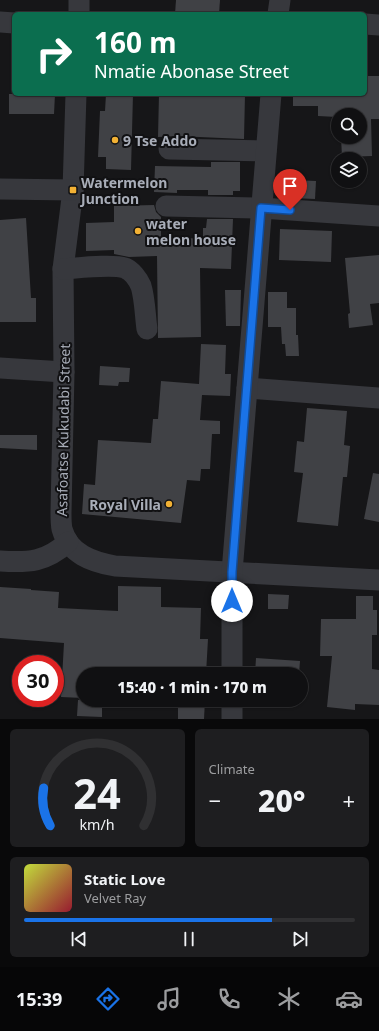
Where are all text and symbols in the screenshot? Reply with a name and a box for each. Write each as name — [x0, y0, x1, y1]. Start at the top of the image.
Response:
text: 160 m — [94, 23, 177, 61]
icon: right — [28, 28, 80, 80]
text: Nmatie Abonase Street — [94, 59, 289, 83]
map controls — [331, 108, 367, 188]
button: search — [331, 108, 367, 144]
place label: 9 Tse Addo — [123, 131, 197, 150]
marker: 9 Tse Addo — [110, 135, 120, 145]
button: layers — [331, 152, 367, 188]
pin — [273, 169, 307, 210]
place label: Watermelon Junction — [79, 173, 167, 208]
icon: arrive — [279, 175, 301, 197]
marker: Watermelon Junction — [68, 185, 78, 195]
place label: water melon house — [146, 214, 236, 249]
marker: water melon house — [133, 226, 143, 236]
street label: Asafoatse Kukudabi Street — [52, 343, 74, 517]
place label: Royal Villa — [89, 495, 161, 514]
marker: Royal Villa — [164, 499, 174, 509]
position arrow — [211, 580, 253, 622]
speed limit sign: 30 — [12, 655, 64, 707]
text: 15:40 · 1 min · 170 m — [117, 677, 267, 697]
text: Climate — [209, 760, 255, 778]
text: 24 — [73, 765, 121, 821]
text: 20° — [258, 780, 305, 821]
text: − — [209, 785, 221, 815]
text: + — [342, 785, 355, 815]
text: km/h — [80, 815, 115, 834]
text: Static Love — [84, 869, 165, 889]
text: Velvet Ray — [84, 889, 146, 907]
icon: previous — [68, 928, 90, 950]
icon: pause — [178, 928, 200, 950]
icon: next — [289, 928, 311, 950]
icon: directions — [94, 985, 122, 1013]
icon: music — [155, 985, 183, 1013]
icon: phone — [215, 985, 243, 1013]
icon: climate — [275, 985, 303, 1013]
icon: car — [335, 985, 363, 1013]
text: 15:39 — [16, 987, 62, 1011]

